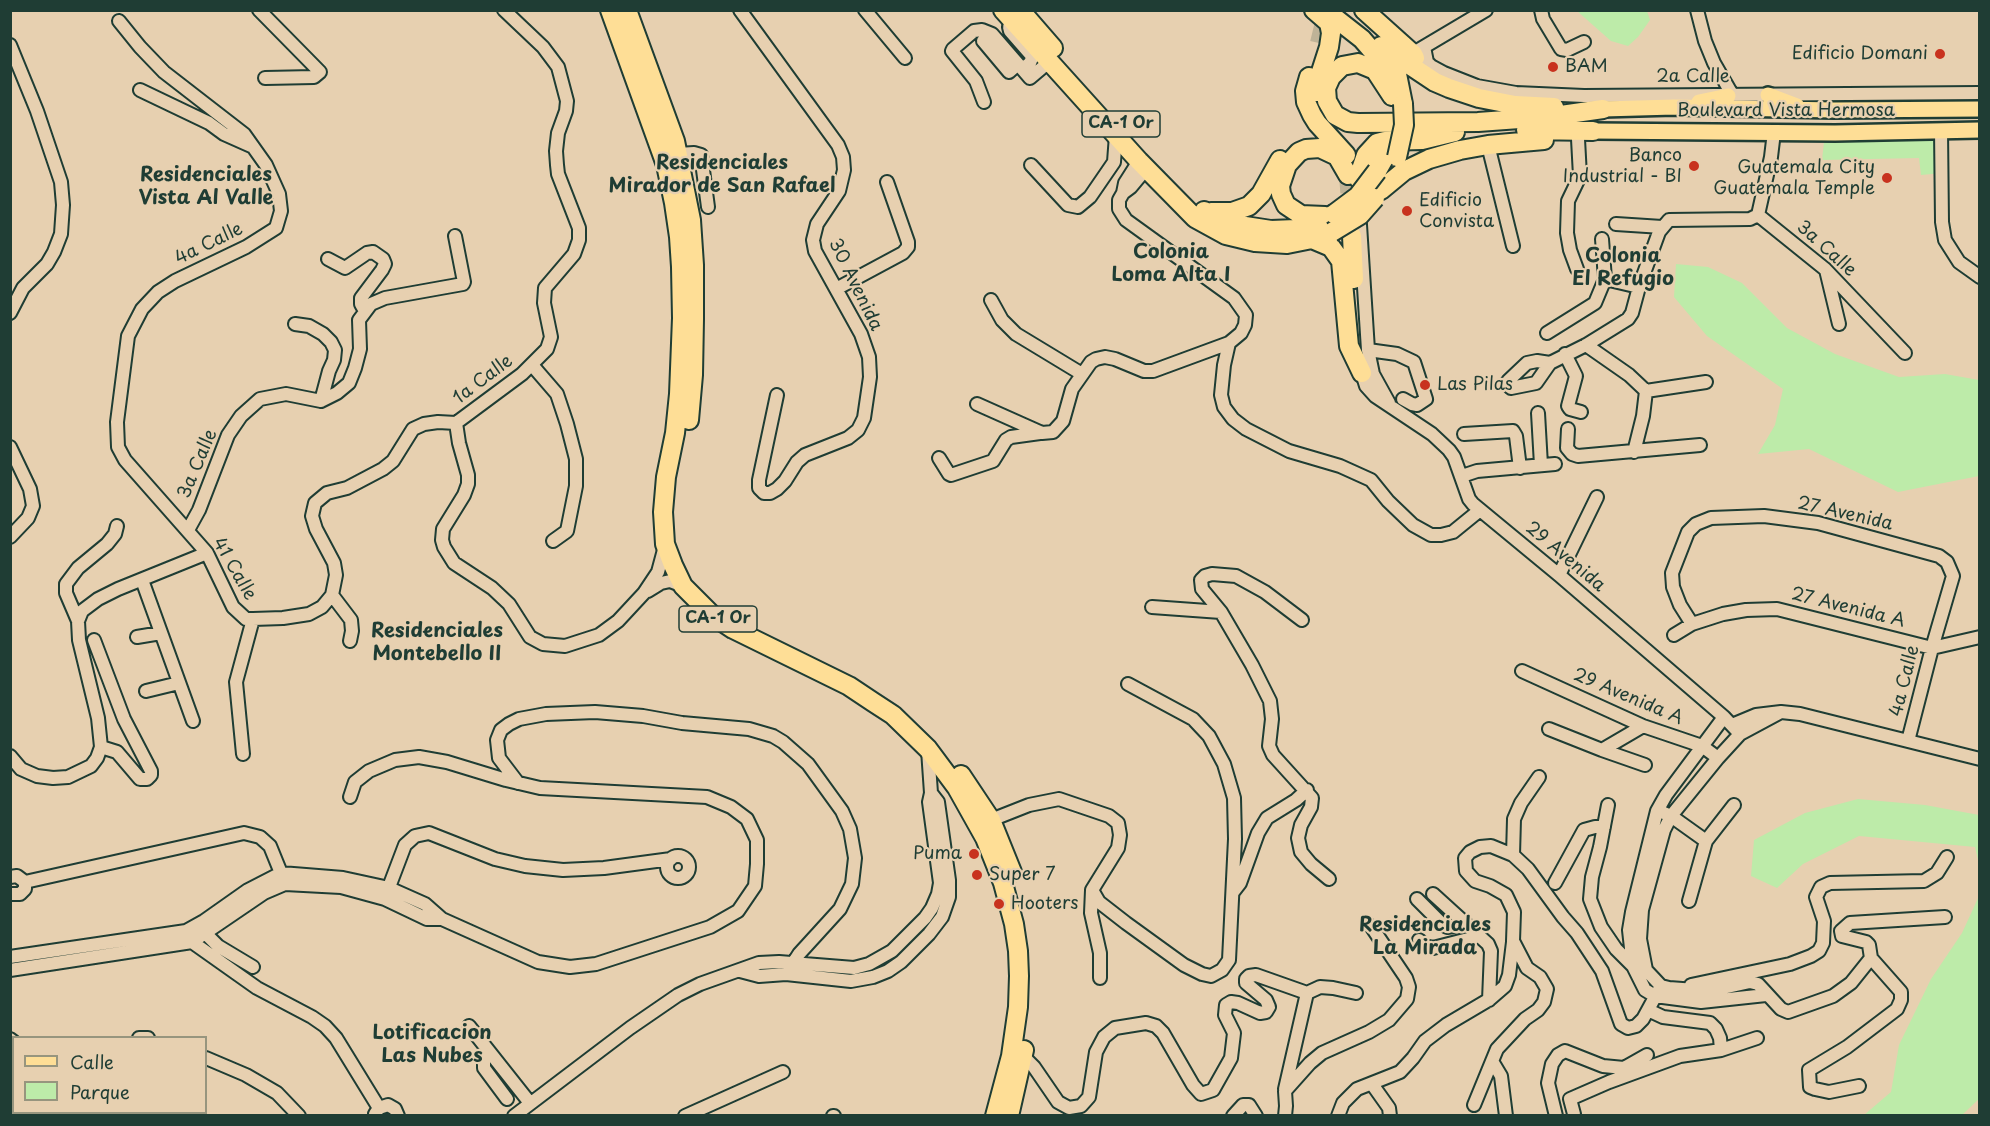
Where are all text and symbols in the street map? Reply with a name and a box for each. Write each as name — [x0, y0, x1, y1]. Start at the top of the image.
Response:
place label: Edificio Domani — [1792, 43, 1928, 65]
marker: Edificio Domani — [1933, 47, 1947, 61]
place label: BAM — [1565, 56, 1608, 78]
marker: BAM — [1546, 60, 1560, 74]
street label: 2a Calle — [1656, 66, 1730, 88]
street label: Boulevard Vista Hermosa — [1677, 100, 1895, 122]
road number: CA-1 Or — [1082, 111, 1160, 137]
place label: Banco Industrial - BI — [1563, 145, 1682, 188]
district label: Residenciales Mirador de San Rafael — [609, 151, 835, 198]
place label: Guatemala City Guatemala Temple — [1713, 157, 1875, 200]
marker: Banco Industrial - BI — [1687, 159, 1701, 173]
district label: Residenciales Vista Al Valle — [139, 163, 273, 210]
marker: Guatemala City Guatemala Temple — [1880, 171, 1894, 185]
place label: Edificio Convista — [1419, 190, 1494, 232]
marker: Edificio Convista — [1400, 204, 1414, 218]
street label: 3a Calle — [1792, 217, 1860, 281]
street label: 4a Calle — [172, 218, 246, 270]
street label: 30 Avenida — [823, 235, 887, 335]
district label: Colonia Loma Alta I — [1112, 240, 1230, 287]
district label: Colonia El Refugio — [1572, 244, 1674, 291]
street label: 1a Calle — [449, 351, 517, 409]
place label: Las Pilas — [1437, 374, 1513, 396]
marker: Las Pilas — [1418, 378, 1432, 392]
street label: 3a Calle — [174, 426, 222, 502]
street label: 27 Avenida — [1795, 493, 1895, 535]
street label: 29 Avenida — [1521, 517, 1609, 597]
street label: 41 Calle — [208, 534, 260, 604]
street label: 27 Avenida A — [1789, 583, 1907, 633]
road number: CA-1 Or — [679, 606, 757, 632]
district label: Residenciales Montebello II — [371, 619, 503, 666]
street label: 4a Calle — [1886, 643, 1924, 719]
street label: 29 Avenida A — [1570, 664, 1686, 730]
place label: Puma — [913, 843, 962, 865]
marker: Puma — [967, 847, 981, 861]
place label: Super 7 — [989, 864, 1056, 886]
marker: Super 7 — [970, 868, 984, 882]
place label: Hooters — [1011, 893, 1078, 915]
marker: Hooters — [992, 897, 1006, 911]
district label: Residenciales La Mirada — [1359, 913, 1491, 960]
district label: Lotificacion Las Nubes — [372, 1021, 492, 1068]
legend — [12, 1036, 207, 1114]
text: Calle — [70, 1048, 114, 1075]
text: Parque — [70, 1078, 130, 1105]

